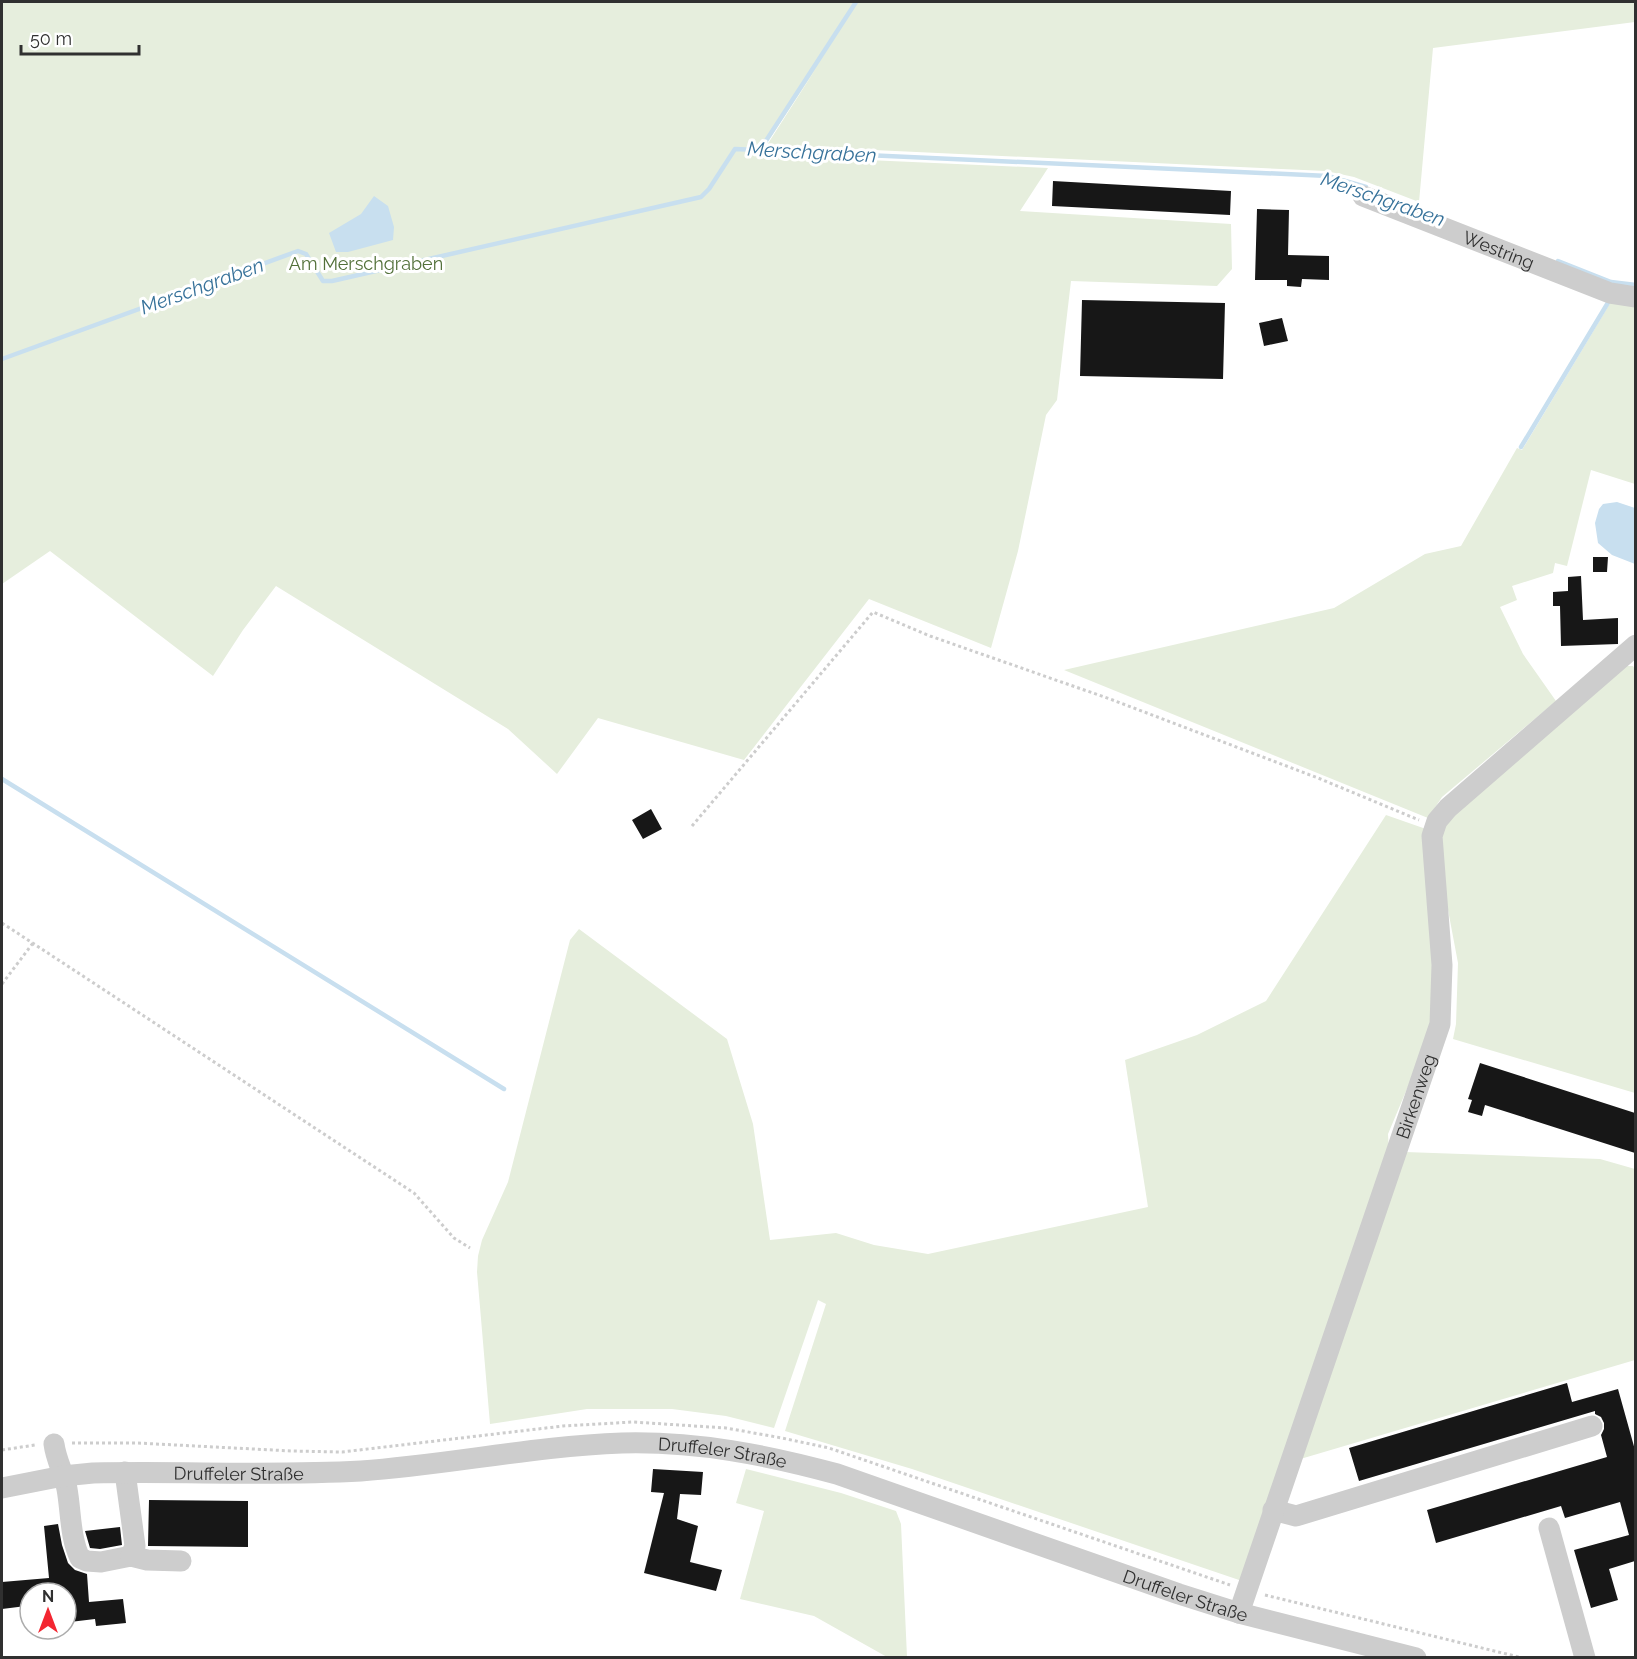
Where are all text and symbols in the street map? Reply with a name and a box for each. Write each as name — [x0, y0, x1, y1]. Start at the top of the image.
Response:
scale bar — [21, 18, 140, 56]
text: 50 m — [30, 28, 72, 49]
water label: Merschgraben — [747, 137, 877, 167]
water label: Merschgraben — [1318, 167, 1448, 231]
street label: Westring — [1460, 226, 1538, 273]
water label: Merschgraben — [137, 253, 267, 319]
park label: Am Merschgraben — [289, 253, 443, 274]
street label: Birkenweg — [1391, 1051, 1440, 1141]
street label: Druffeler Straße — [658, 1433, 789, 1472]
street label: Druffeler Straße — [174, 1462, 304, 1484]
street label: Druffeler Straße — [1120, 1565, 1250, 1625]
north arrow — [18, 1581, 78, 1641]
text: N — [42, 1587, 54, 1606]

